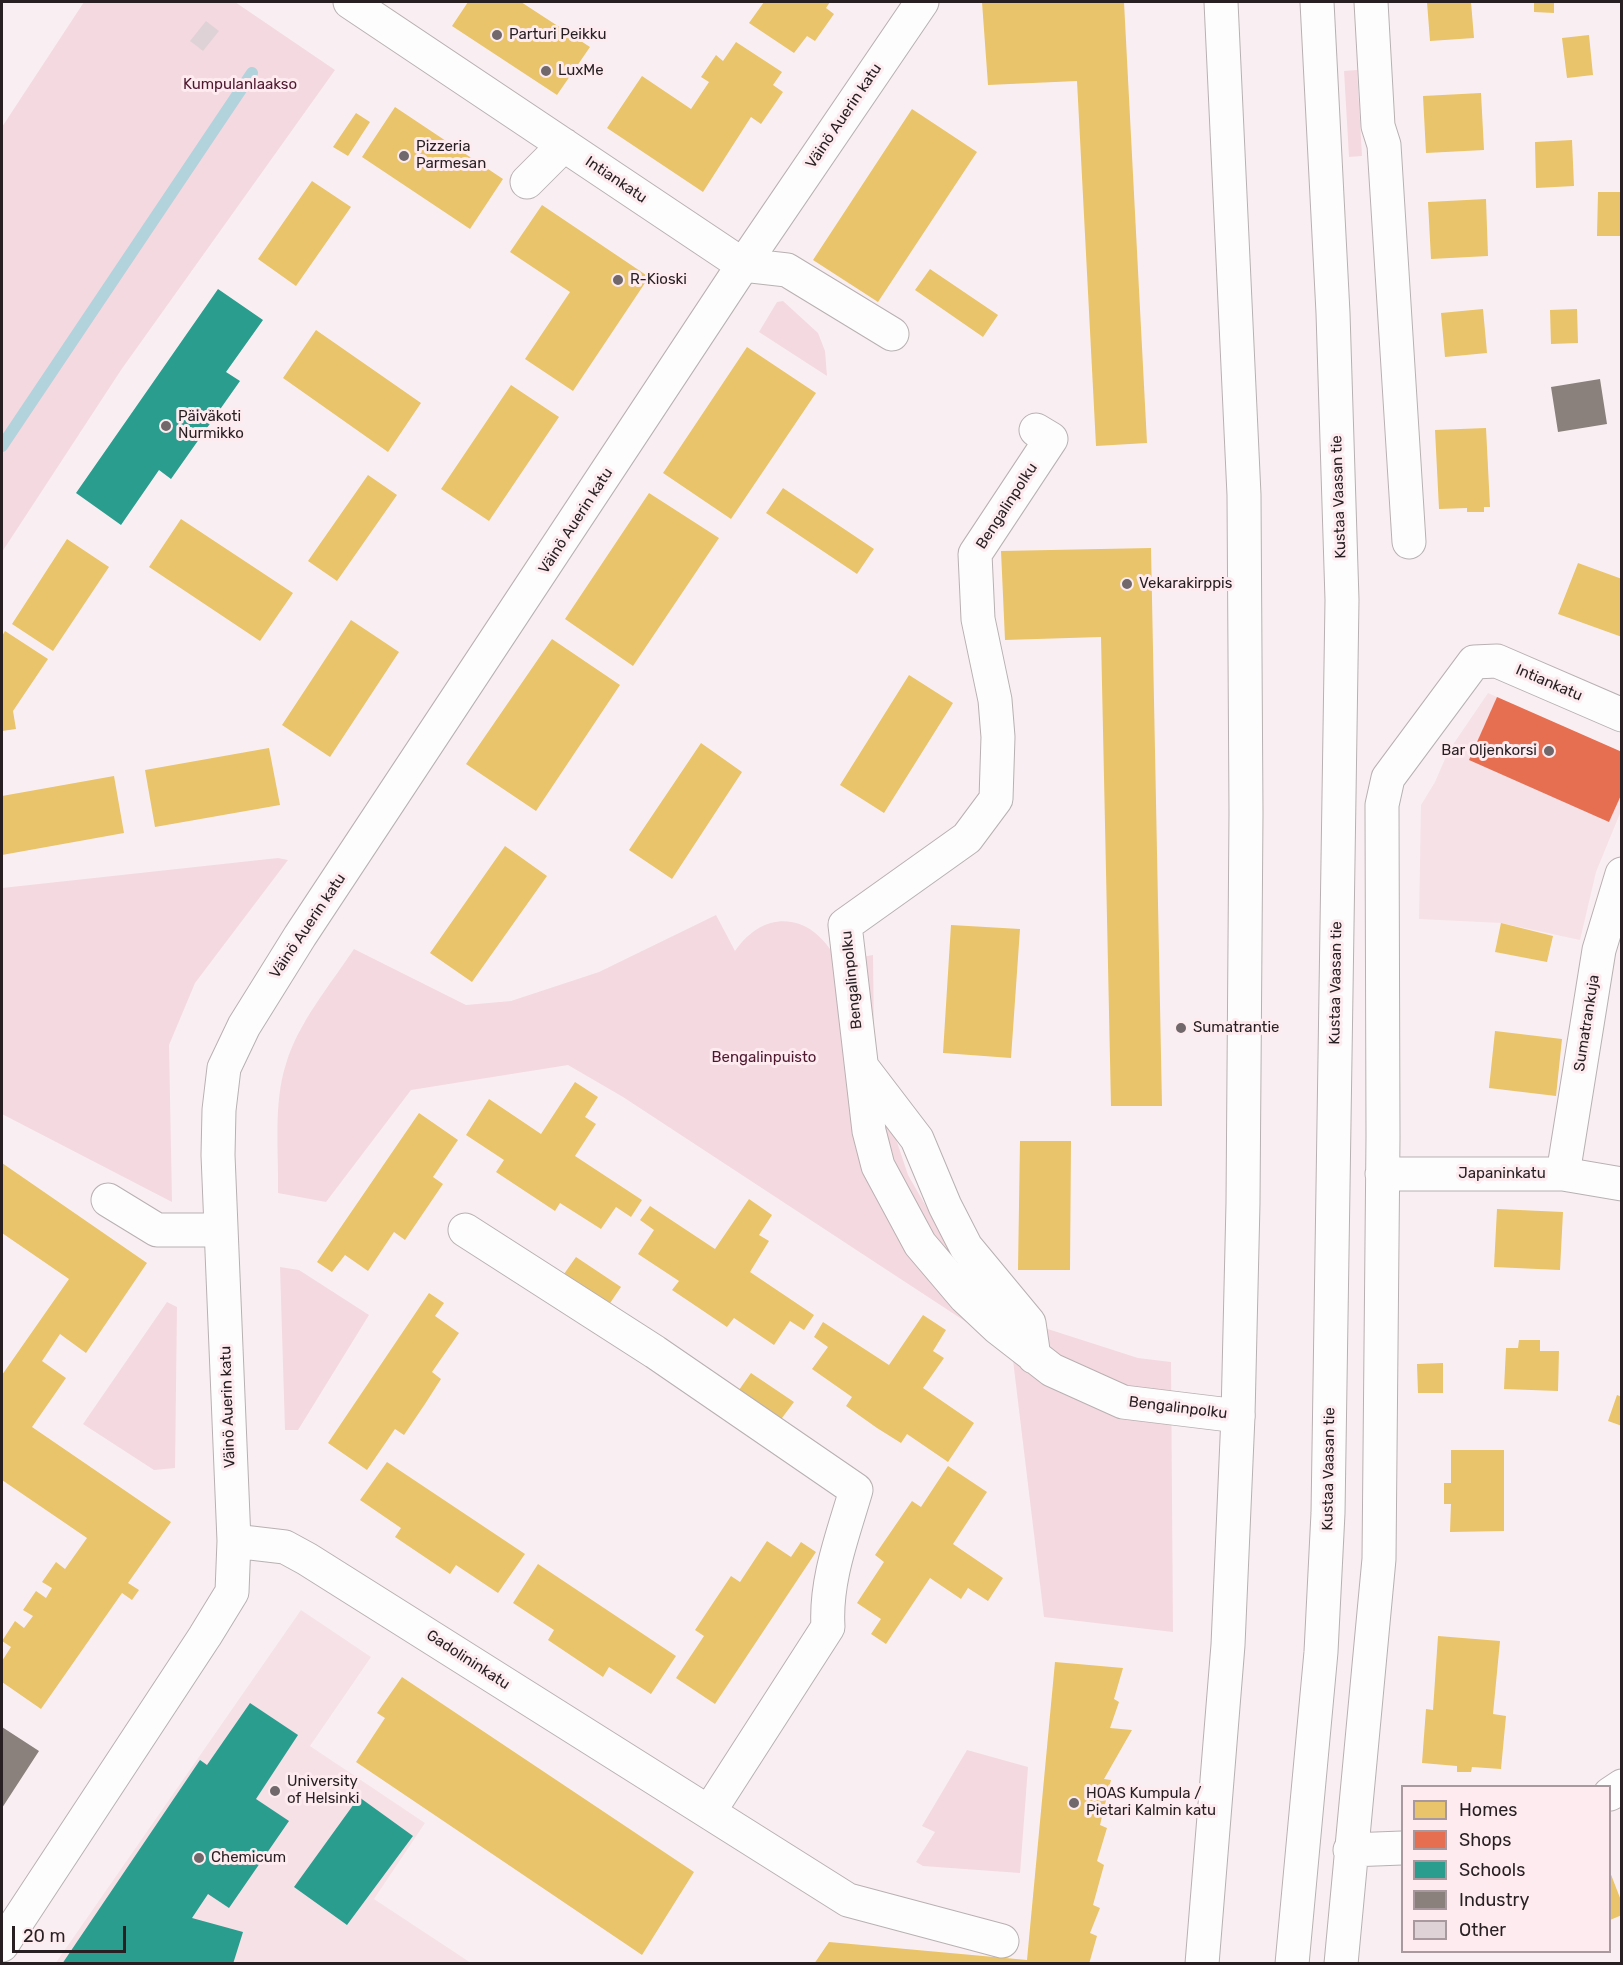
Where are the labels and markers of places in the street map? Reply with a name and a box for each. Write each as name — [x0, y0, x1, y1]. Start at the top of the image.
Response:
place label: Parturi Peikku — [509, 26, 606, 44]
marker: Parturi Peikku — [490, 28, 504, 42]
place label: LuxMe — [558, 62, 604, 80]
marker: LuxMe — [539, 64, 553, 78]
place label: Pizzeria Parmesan — [416, 138, 486, 173]
marker: Pizzeria Parmesan — [397, 149, 411, 163]
place label: R-Kioski — [630, 271, 687, 289]
marker: R-Kioski — [611, 273, 625, 287]
place label: Päiväkoti Nurmikko — [178, 408, 244, 443]
marker: Päiväkoti Nurmikko — [159, 419, 173, 433]
place label: Vekarakirppis — [1139, 575, 1232, 593]
marker: Vekarakirppis — [1120, 577, 1134, 591]
place label: Bar Oljenkorsi — [1441, 742, 1537, 760]
marker: Bar Oljenkorsi — [1542, 744, 1556, 758]
place label: Sumatrantie — [1193, 1019, 1280, 1037]
marker: Sumatrantie — [1174, 1021, 1188, 1035]
place label: University of Helsinki — [287, 1773, 359, 1808]
marker: University of Helsinki — [268, 1784, 282, 1798]
place label: HOAS Kumpula / Pietari Kalmin katu — [1086, 1785, 1216, 1820]
marker: HOAS Kumpula / Pietari Kalmin katu — [1067, 1796, 1081, 1810]
place label: Chemicum — [211, 1849, 286, 1867]
marker: Chemicum — [192, 1851, 206, 1865]

